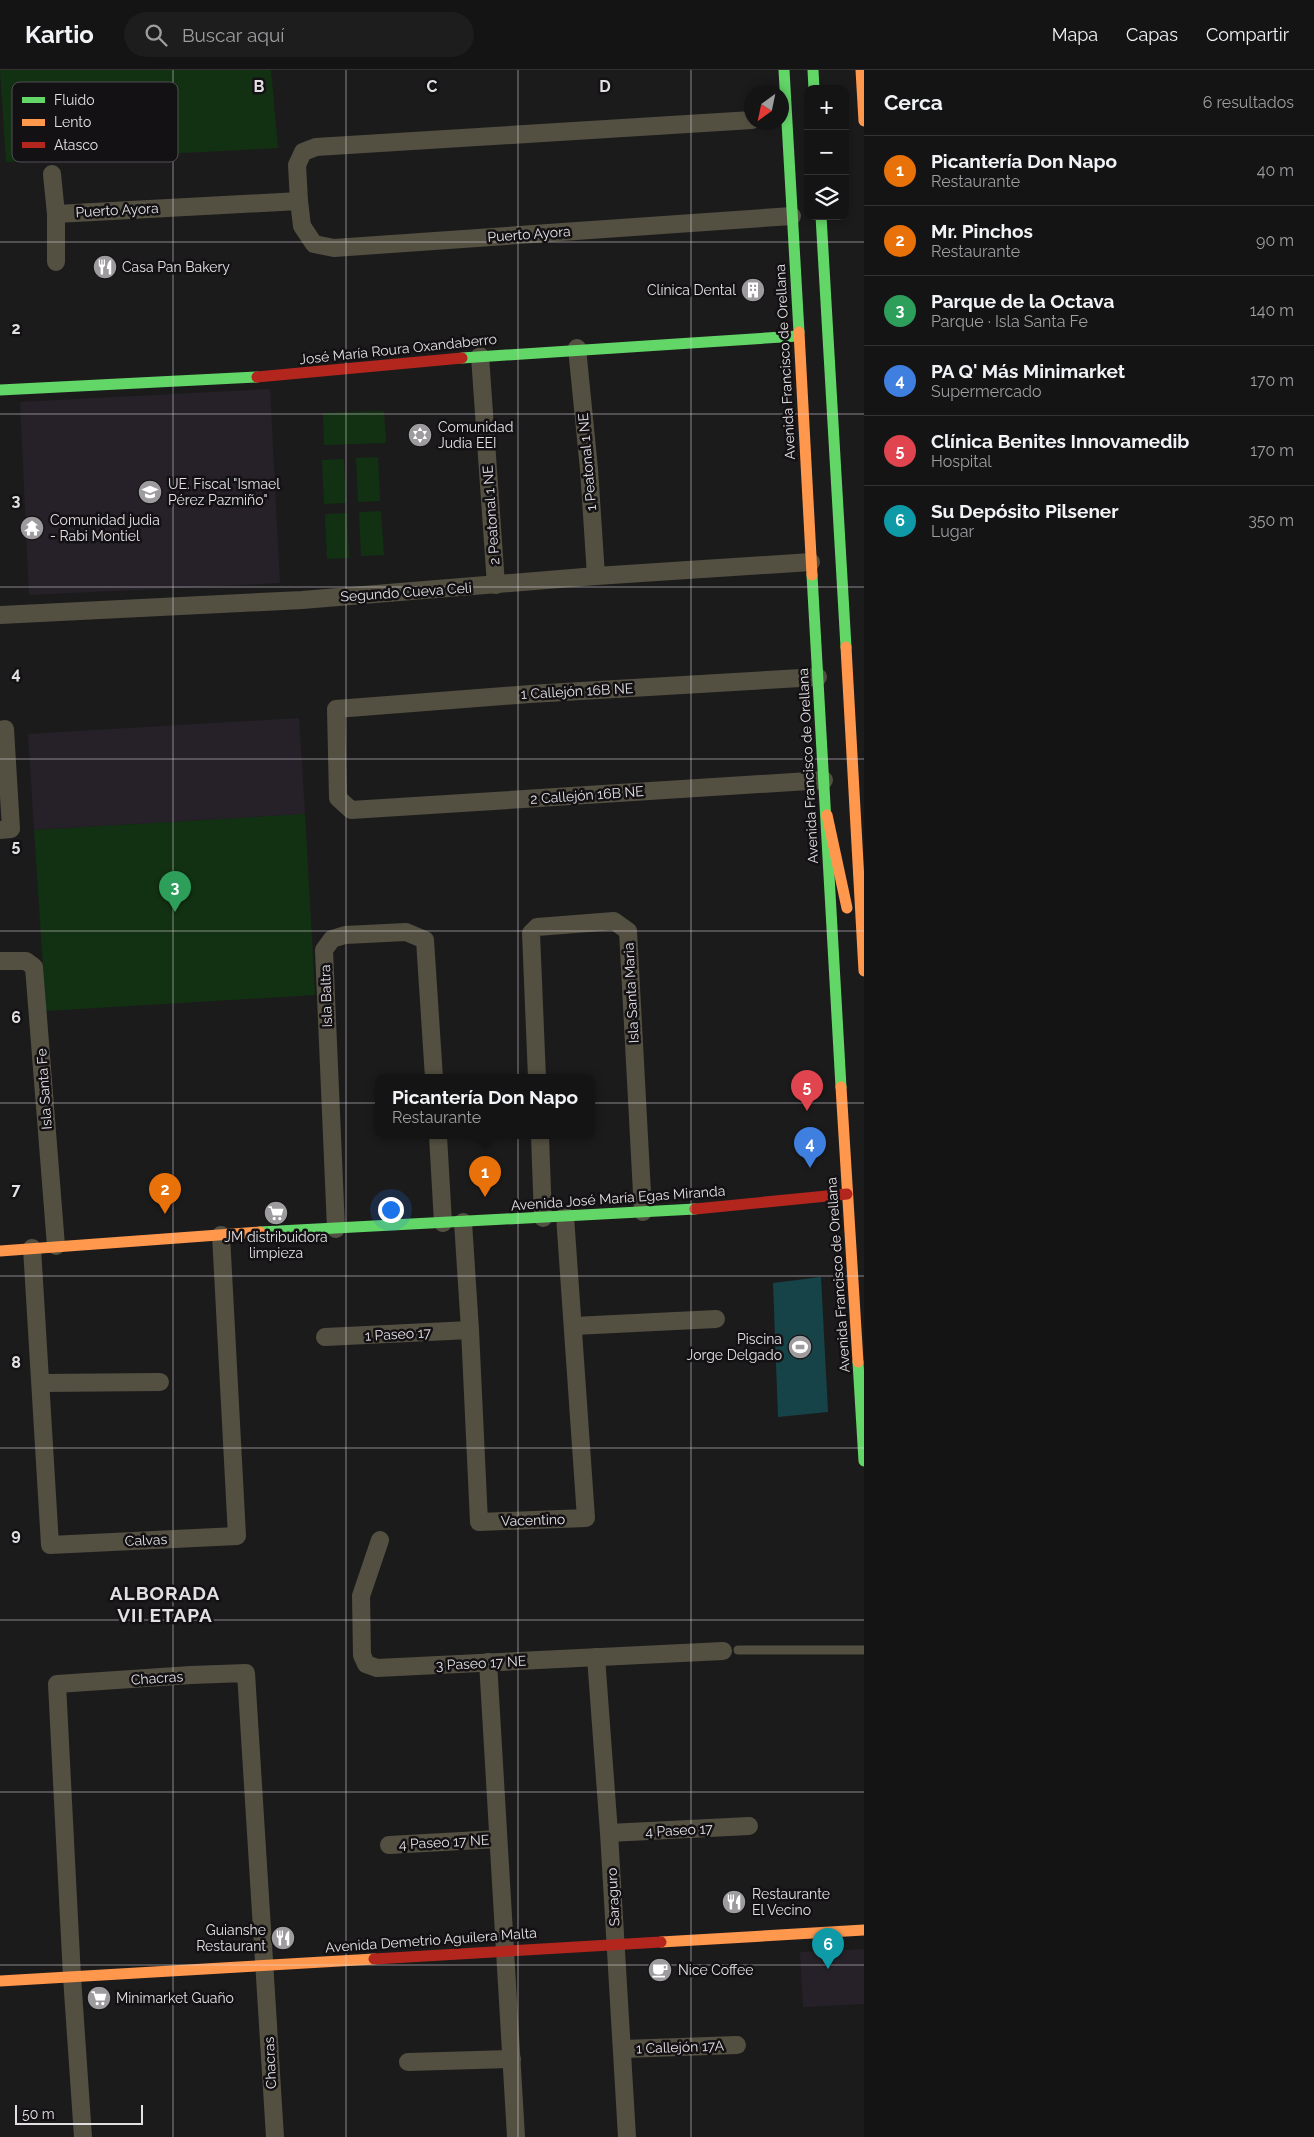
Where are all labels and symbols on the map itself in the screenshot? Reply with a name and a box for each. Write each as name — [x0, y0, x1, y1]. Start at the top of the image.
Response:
text: B — [254, 77, 265, 96]
text: C — [427, 77, 438, 96]
text: D — [599, 77, 611, 96]
legend — [12, 82, 178, 162]
north arrow — [744, 85, 789, 130]
text: Fluido — [54, 92, 94, 108]
text: Lento — [54, 114, 91, 130]
text: Atasco — [54, 137, 98, 153]
street label: Puerto Ayora — [75, 200, 159, 220]
street label: Puerto Ayora — [487, 223, 571, 245]
restaurant icon: Casa Pan Bakery — [92, 254, 118, 280]
place label: Casa Pan Bakery — [122, 259, 230, 275]
street label: Avenida Francisco de Orellana — [772, 264, 798, 460]
building icon: Clínica Dental — [740, 277, 766, 303]
place label: Clínica Dental — [647, 282, 736, 298]
text: 2 — [11, 319, 21, 338]
street label: José María Roura Oxandaberro — [298, 331, 498, 367]
street label: 1 Peatonal 1 NE — [575, 412, 599, 512]
place label: Comunidad Judia EEI — [438, 419, 513, 451]
synagogue icon: Comunidad Judia EEI — [407, 422, 433, 448]
street label: 2 Peatonal 1 NE — [480, 465, 502, 565]
place label: UE. Fiscal "Ismael Pérez Pazmiño" — [168, 476, 280, 508]
school or university icon: UE. Fiscal "Ismael Pérez Pazmiño" — [137, 479, 163, 505]
text: 3 — [12, 491, 21, 510]
place label: Comunidad judia - Rabi Montiel — [50, 512, 160, 544]
temple icon: Comunidad judia - Rabi Montiel — [19, 515, 45, 541]
street label: Segundo Cueva Celi — [340, 579, 472, 605]
text: 4 — [11, 664, 21, 683]
street label: Avenida Francisco de Orellana — [795, 668, 821, 864]
street label: 1 Callejón 16B NE — [520, 680, 634, 702]
street label: 2 Callejón 16B NE — [530, 783, 644, 807]
text: 5 — [12, 836, 21, 855]
pin: 3 — [159, 871, 191, 912]
street label: Isla Santa Maria — [620, 942, 642, 1044]
street label: Isla Baltra — [317, 964, 335, 1028]
text: 6 — [11, 1008, 21, 1027]
street label: Isla Santa Fe — [33, 1048, 55, 1130]
pin: 5 — [791, 1070, 823, 1111]
pin: 4 — [794, 1127, 826, 1168]
pin: 1 — [469, 1156, 501, 1197]
pin: 2 — [149, 1173, 181, 1214]
street label: Avenida Francisco de Orellana — [823, 1177, 853, 1373]
text: 7 — [12, 1180, 21, 1199]
street label: Avenida José María Egas Miranda — [510, 1183, 726, 1213]
your location — [378, 1197, 404, 1223]
supermarket icon: JM distribuidora limpieza — [263, 1200, 289, 1226]
place label: JM distribuidora limpieza — [224, 1229, 328, 1261]
street label: 1 Paseo 17 — [365, 1324, 432, 1344]
place label: Piscina Jorge Delgado — [687, 1331, 782, 1363]
sports icon: Piscina Jorge Delgado — [787, 1334, 813, 1360]
text: 8 — [11, 1353, 21, 1372]
street label: Vacentino — [500, 1511, 566, 1529]
text: 9 — [11, 1525, 21, 1544]
street label: Calvas — [124, 1531, 168, 1549]
district label: ALBORADA VII ETAPA — [110, 1582, 220, 1626]
street label: 3 Paseo 17 NE — [435, 1653, 527, 1673]
street label: Chacras — [130, 1668, 184, 1688]
street label: 4 Paseo 17 — [645, 1820, 714, 1840]
street label: 4 Paseo 17 NE — [398, 1832, 490, 1852]
street label: Saraguro — [603, 1867, 623, 1927]
place label: Restaurante El Vecino — [752, 1886, 830, 1918]
restaurant icon: Restaurante El Vecino — [721, 1889, 747, 1915]
place label: Guianshe Restaurant — [196, 1922, 266, 1954]
restaurant icon: Guianshe Restaurant — [270, 1925, 296, 1951]
street label: Avenida Demetrio Aguilera Malta — [325, 1925, 537, 1955]
pin: 6 — [812, 1928, 844, 1969]
cafe icon: Nice Coffee — [647, 1957, 673, 1983]
place label: Nice Coffee — [678, 1962, 753, 1978]
supermarket icon: Minimarket Guaño — [86, 1985, 112, 2011]
place label: Minimarket Guaño — [116, 1990, 234, 2006]
street label: Chacras — [261, 2036, 279, 2090]
street label: 1 Callejón 17A — [636, 2037, 725, 2057]
scale bar — [15, 2102, 142, 2125]

